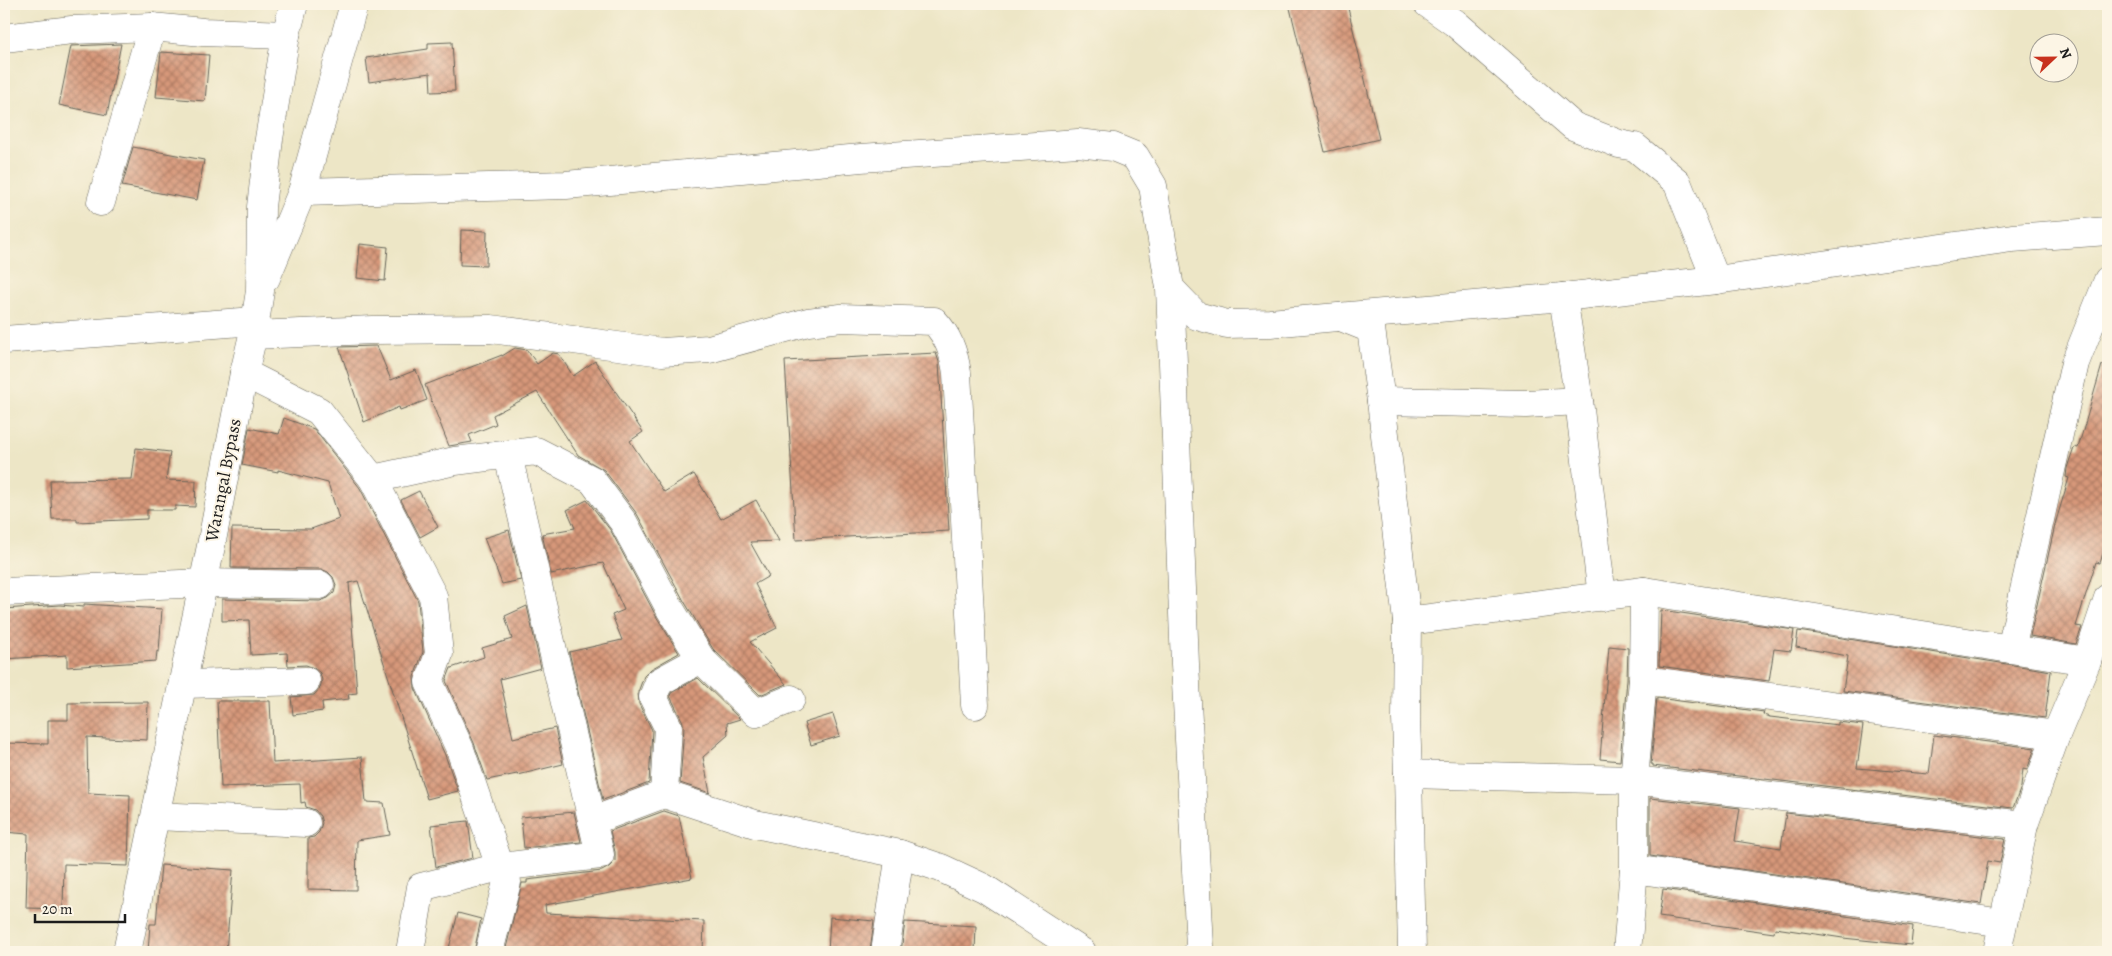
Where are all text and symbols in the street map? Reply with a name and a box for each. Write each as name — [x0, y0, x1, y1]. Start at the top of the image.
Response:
north arrow — [2030, 32, 2080, 82]
text: N — [2055, 45, 2076, 62]
street label: Warangal Bypass — [199, 416, 247, 545]
scale bar — [35, 891, 125, 923]
text: 20 m — [42, 899, 73, 919]

